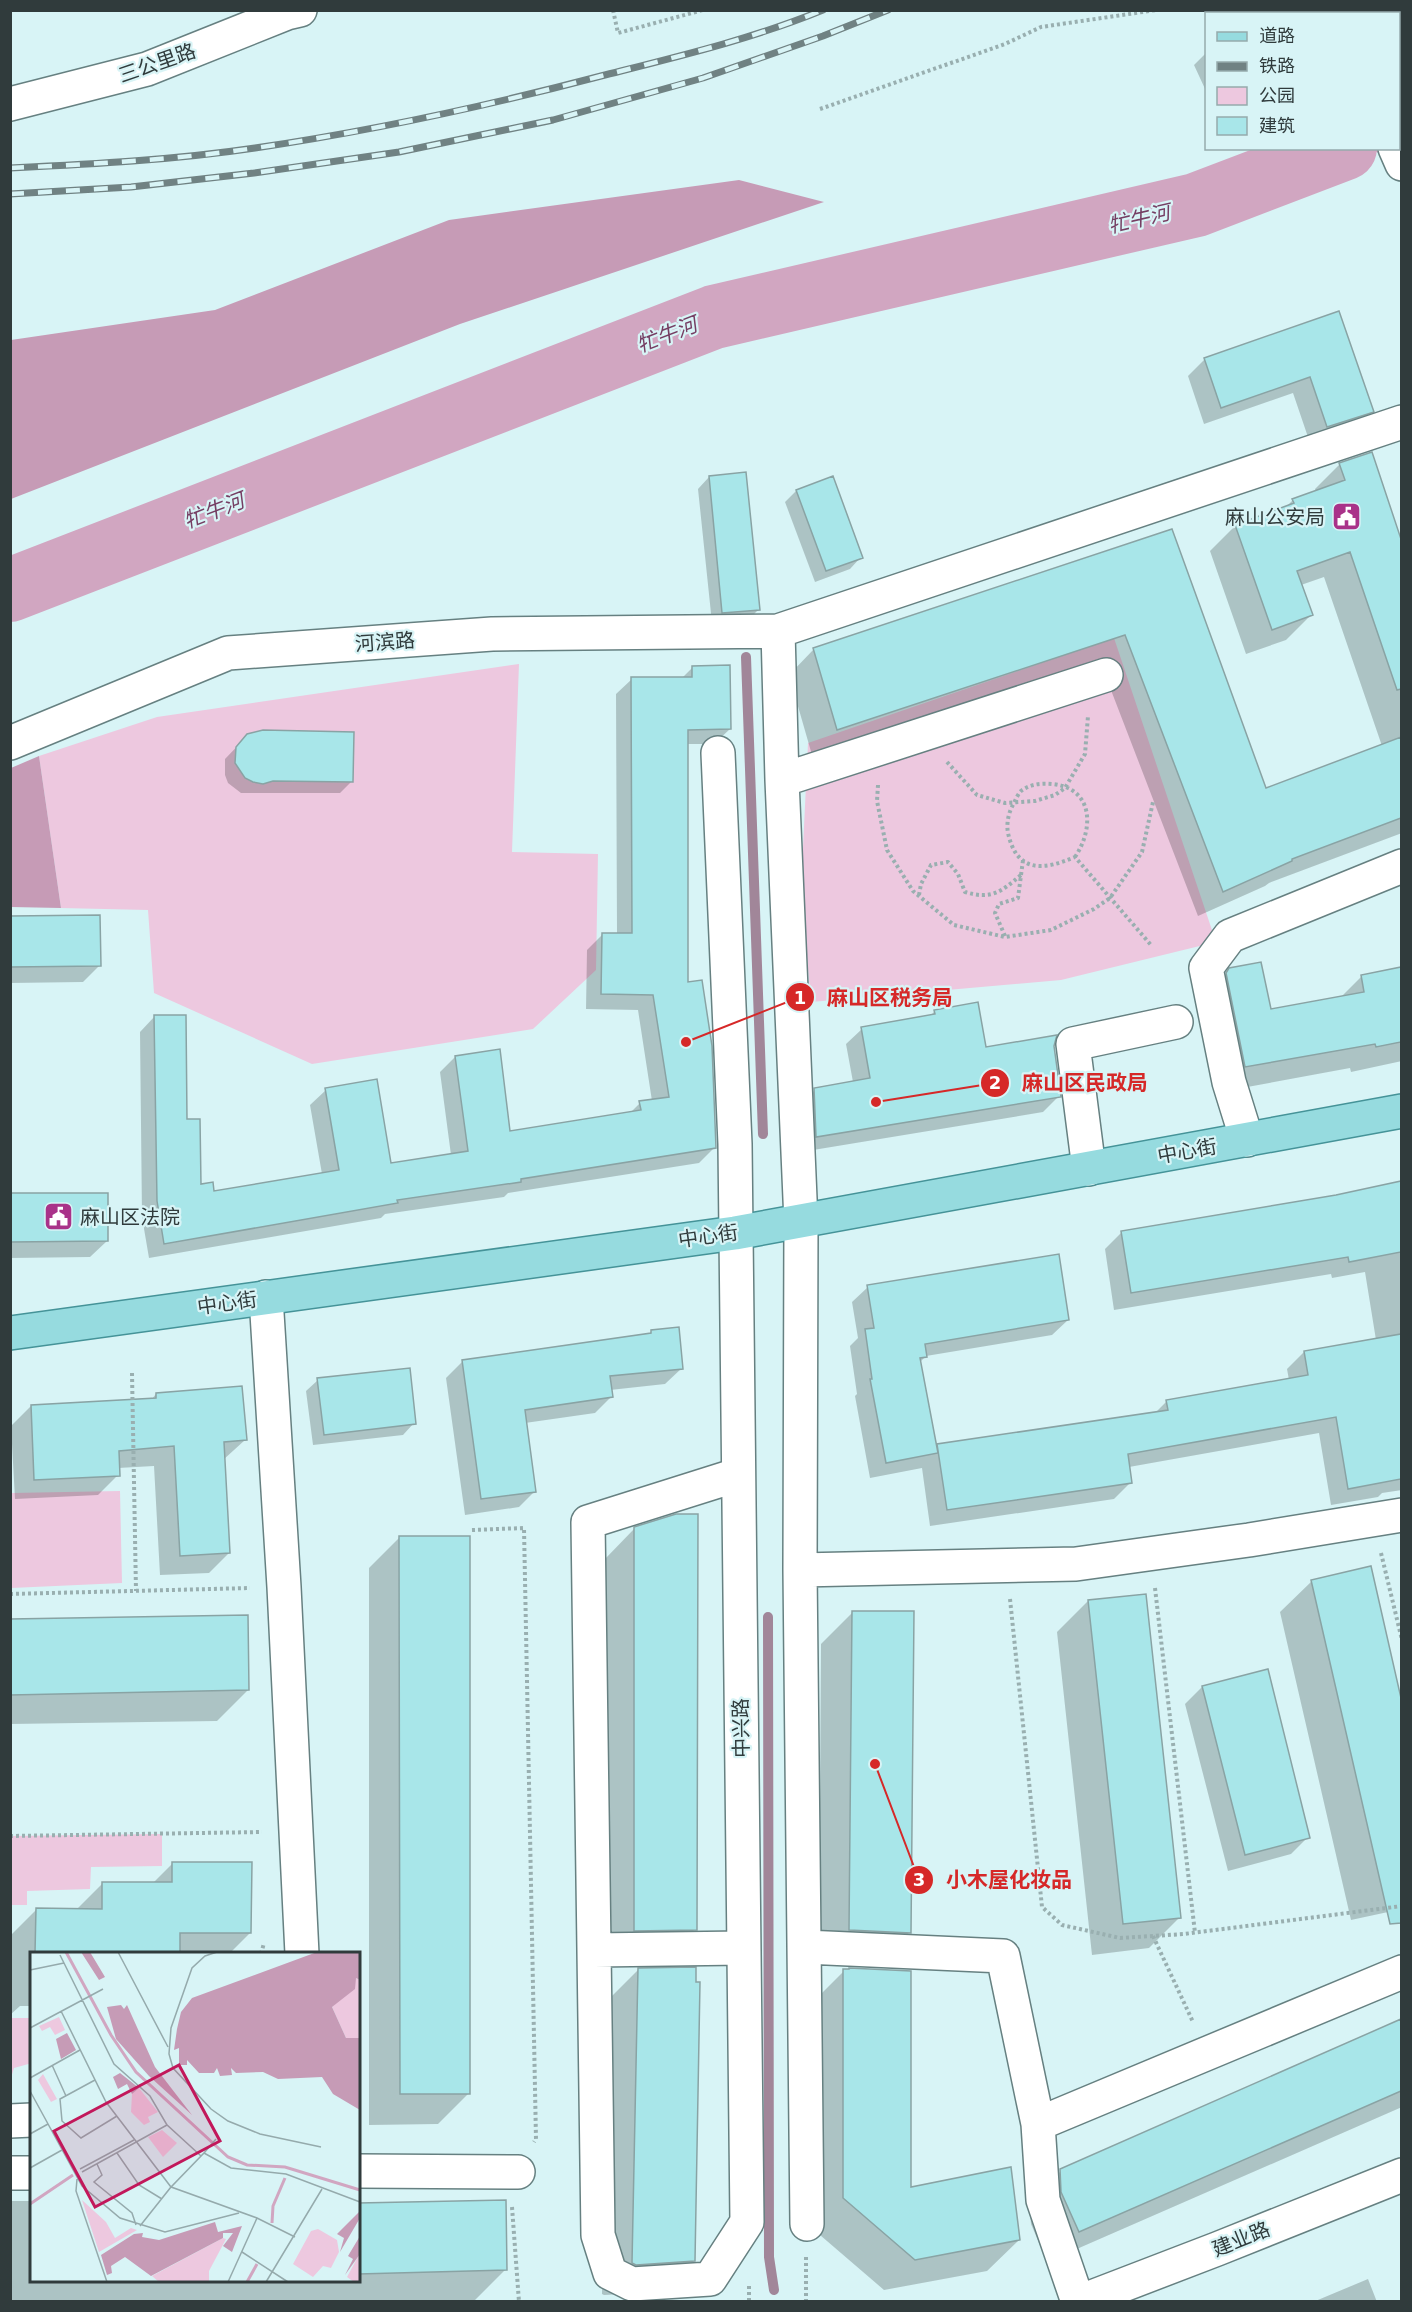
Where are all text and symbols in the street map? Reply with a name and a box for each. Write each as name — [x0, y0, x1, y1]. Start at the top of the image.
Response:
legend — [1205, 12, 1400, 150]
text: 道路 — [1259, 25, 1295, 46]
street label: 三公里路 — [115, 39, 199, 87]
text: 铁路 — [1259, 55, 1295, 76]
text: 公园 — [1259, 85, 1295, 106]
text: 建筑 — [1259, 115, 1295, 136]
water label: 牤牛河 — [1106, 199, 1176, 238]
water label: 牤牛河 — [633, 311, 704, 357]
water label: 牤牛河 — [180, 487, 251, 533]
public building icon: 麻山公安局 — [1330, 501, 1362, 533]
place label: 麻山公安局 — [1225, 505, 1325, 529]
street label: 河滨路 — [354, 628, 416, 656]
callout: 麻山区税务局 — [785, 978, 965, 1017]
text: 麻山区税务局 — [827, 986, 953, 1010]
text: 1 — [794, 987, 806, 1008]
callout: 麻山区民政局 — [980, 1063, 1160, 1102]
text: 麻山区民政局 — [1022, 1071, 1148, 1095]
text: 2 — [989, 1072, 1001, 1093]
street label: 中心街 — [1155, 1134, 1219, 1168]
public building icon: 麻山区法院 — [43, 1201, 75, 1233]
place label: 麻山区法院 — [80, 1205, 180, 1229]
street label: 中心街 — [677, 1220, 739, 1252]
street label: 中心街 — [196, 1287, 258, 1319]
street label: 中兴路 — [728, 1698, 754, 1758]
callout: 小木屋化妆品 — [904, 1860, 1084, 1899]
text: 小木屋化妆品 — [946, 1868, 1072, 1892]
text: 3 — [913, 1869, 925, 1890]
inset map — [30, 1952, 360, 2282]
street label: 建业路 — [1209, 2217, 1273, 2261]

